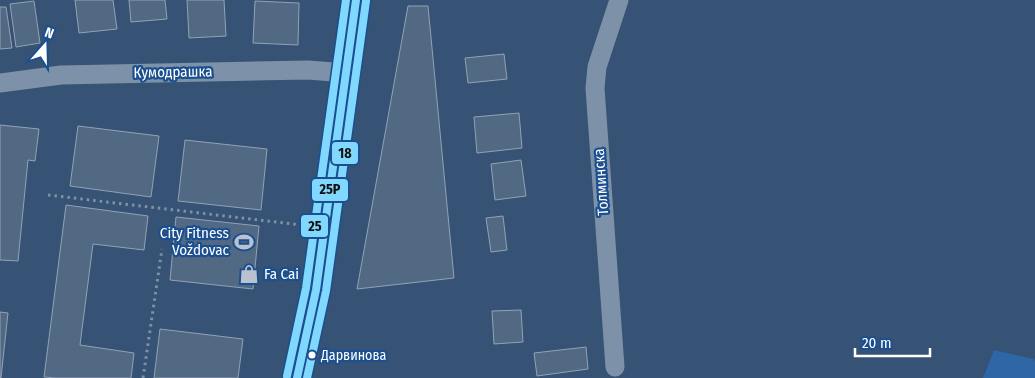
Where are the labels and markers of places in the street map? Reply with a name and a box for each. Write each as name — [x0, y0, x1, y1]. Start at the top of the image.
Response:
place label: City Fitness Voždovac — [160, 224, 230, 259]
sports icon: City Fitness Voždovac — [233, 231, 255, 253]
shop icon: Fa Cai — [238, 263, 260, 285]
place label: Fa Cai — [264, 265, 299, 283]
place label: Дарвинова — [320, 347, 386, 364]
marker: Дарвинова — [307, 350, 317, 360]

